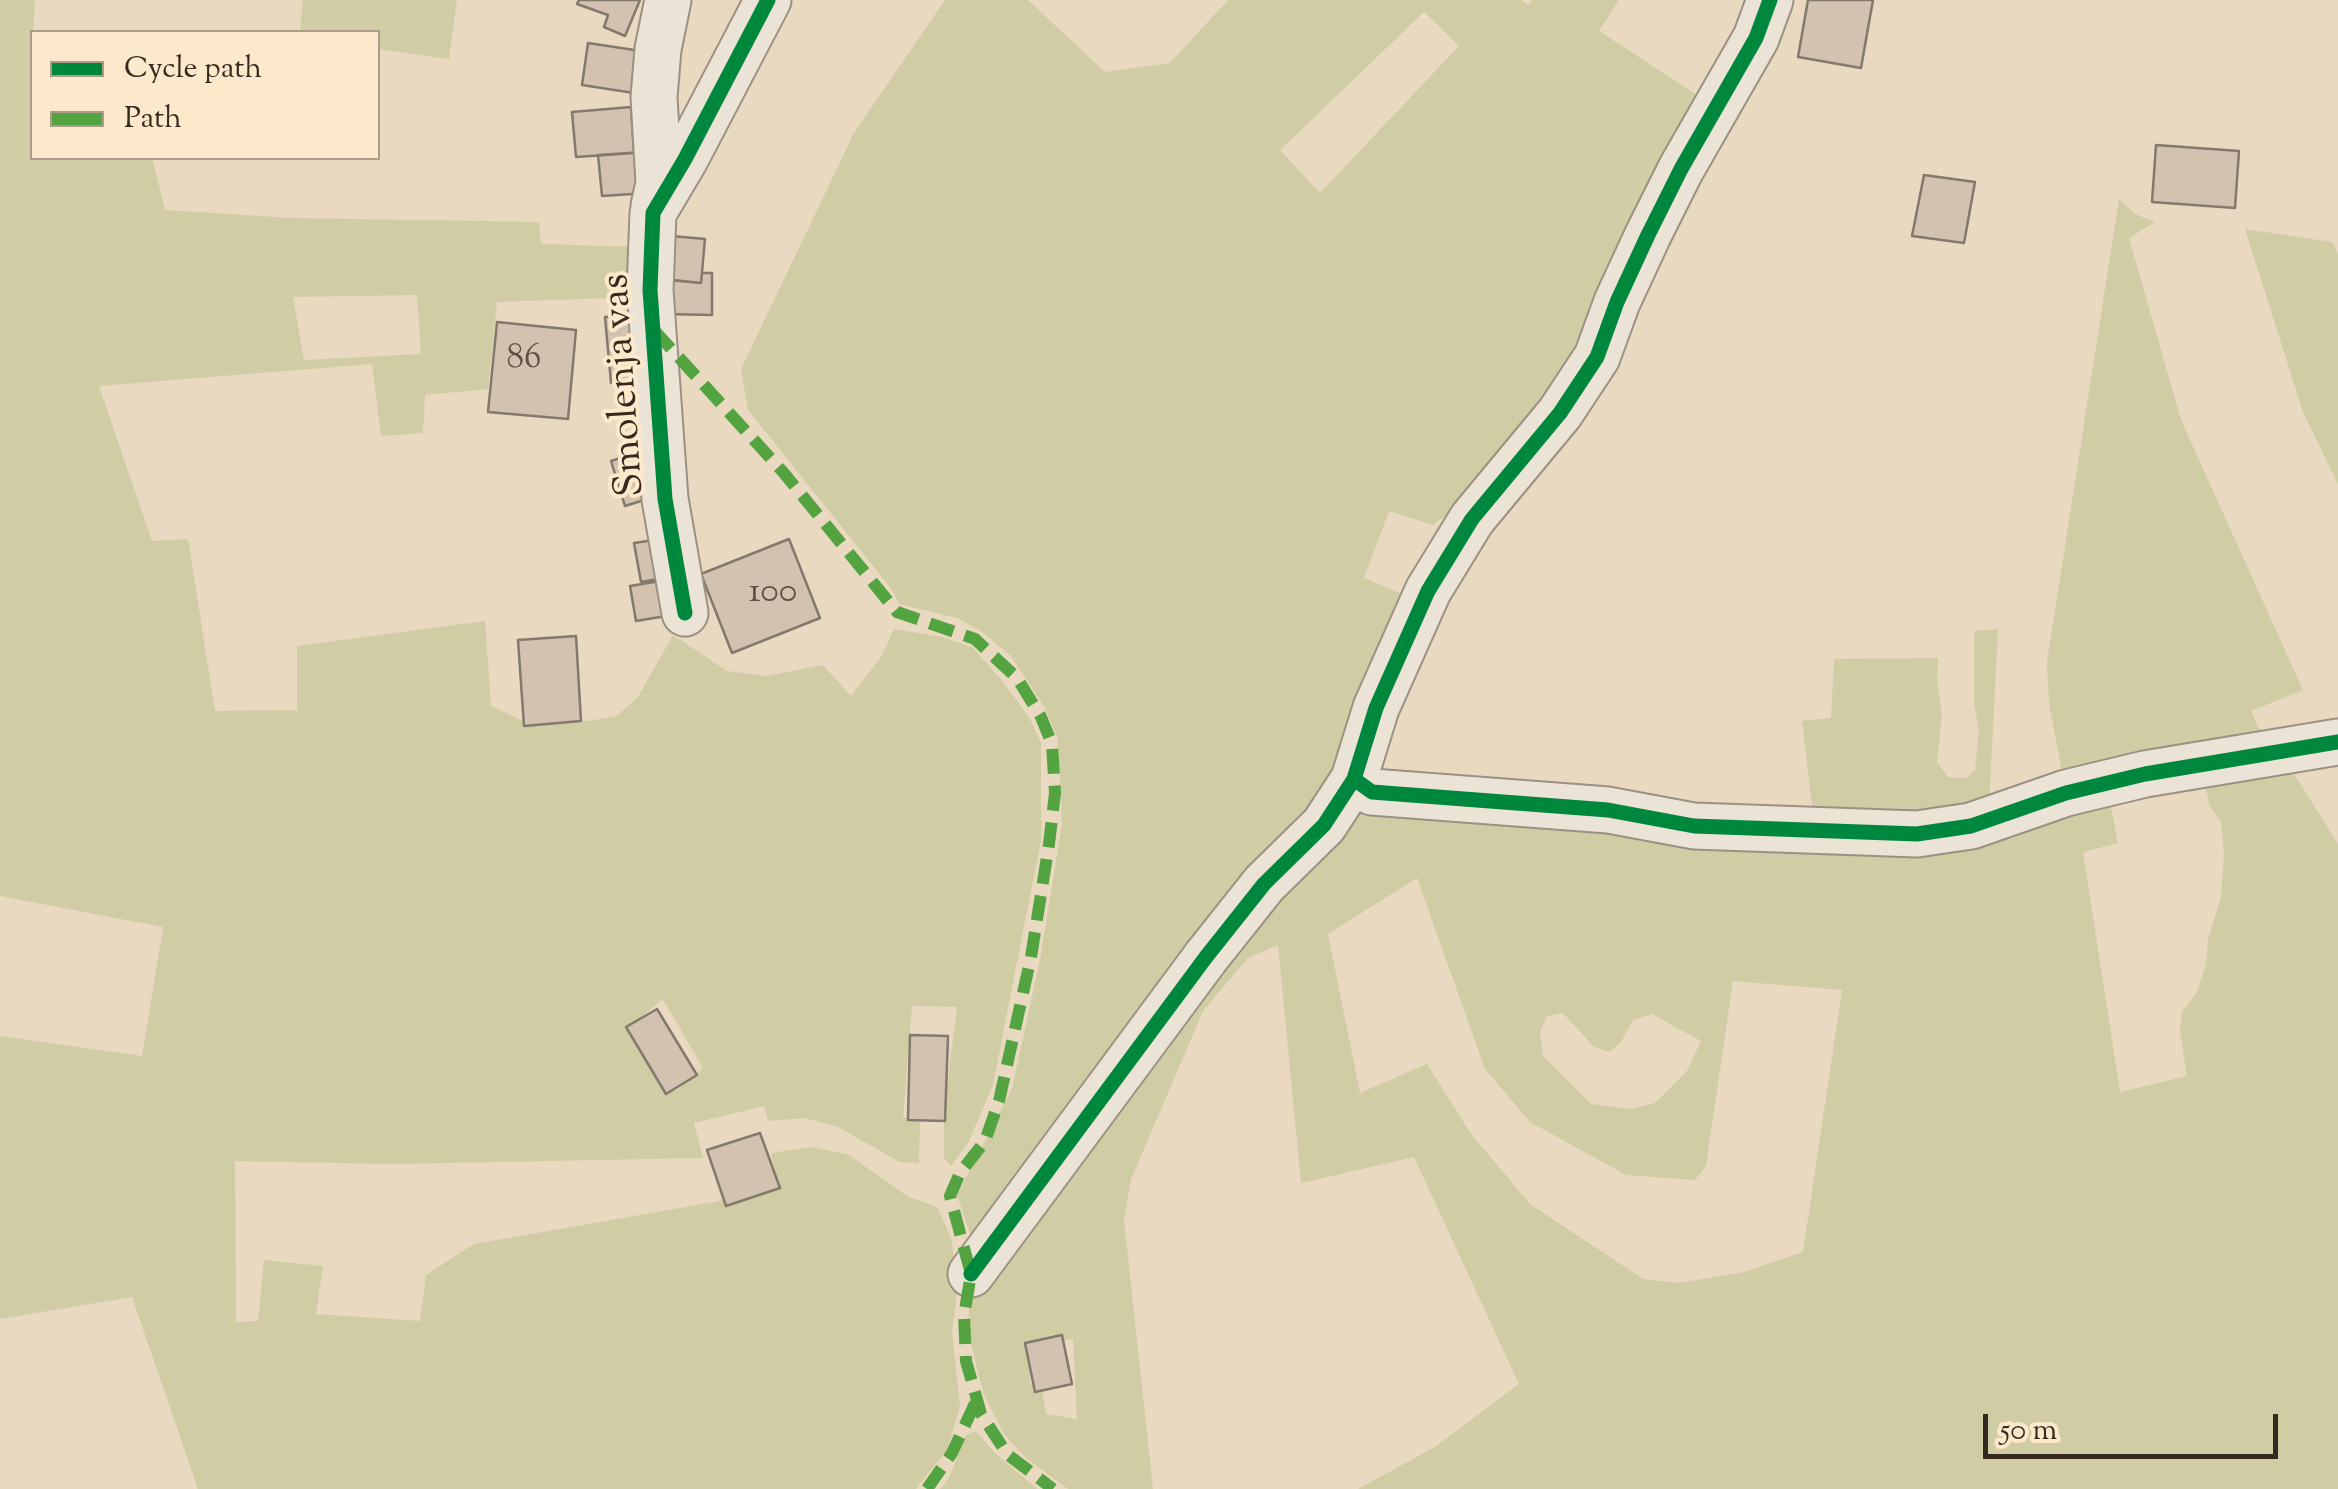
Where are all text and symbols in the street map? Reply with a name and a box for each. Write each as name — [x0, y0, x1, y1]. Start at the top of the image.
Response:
legend — [30, 30, 380, 160]
text: Cycle path — [124, 48, 262, 91]
text: Path — [124, 98, 182, 141]
street label: Smolenja vas — [595, 272, 659, 498]
house number: 86 — [507, 340, 541, 382]
house number: 100 — [749, 574, 797, 616]
scale bar — [1988, 1394, 2283, 1456]
text: 50 m — [2000, 1410, 2057, 1453]

